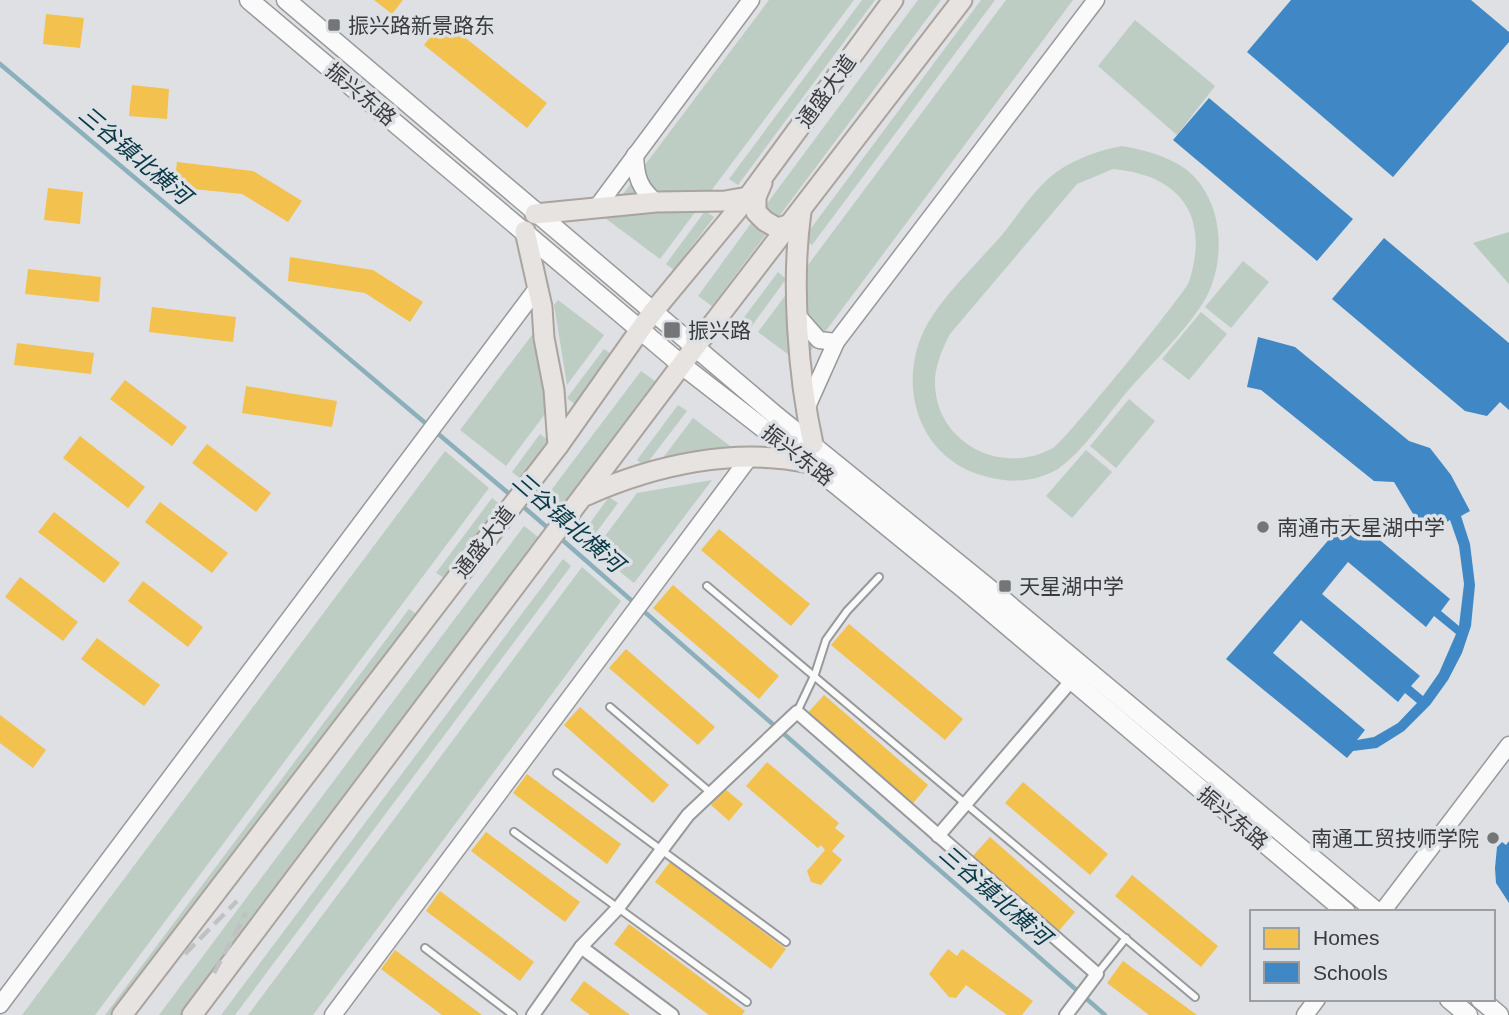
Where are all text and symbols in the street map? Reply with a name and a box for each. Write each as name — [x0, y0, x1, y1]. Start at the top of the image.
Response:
place label: 振兴路新景路东 — [348, 14, 495, 37]
marker: 振兴路新景路东 — [326, 17, 342, 33]
street label: 通盛大道 — [792, 50, 860, 132]
street label: 振兴东路 — [321, 58, 401, 130]
water label: 三谷镇北横河 — [74, 101, 199, 212]
place label: 振兴路 — [688, 319, 751, 342]
marker: 振兴路 — [662, 320, 682, 340]
street label: 振兴东路 — [758, 420, 838, 490]
water label: 三谷镇北横河 — [507, 467, 632, 580]
street label: 通盛大道 — [449, 502, 519, 582]
place label: 南通市天星湖中学 — [1277, 516, 1445, 539]
marker: 南通市天星湖中学 — [1255, 519, 1271, 535]
place label: 天星湖中学 — [1019, 575, 1124, 598]
marker: 天星湖中学 — [997, 578, 1013, 594]
street label: 振兴东路 — [1193, 782, 1273, 854]
place label: 南通工贸技师学院 — [1311, 827, 1479, 850]
marker: 南通工贸技师学院 — [1485, 830, 1501, 846]
water label: 三谷镇北横河 — [934, 840, 1059, 953]
legend — [1250, 910, 1495, 1001]
text: Homes — [1313, 926, 1380, 949]
text: Schools — [1313, 961, 1388, 984]

